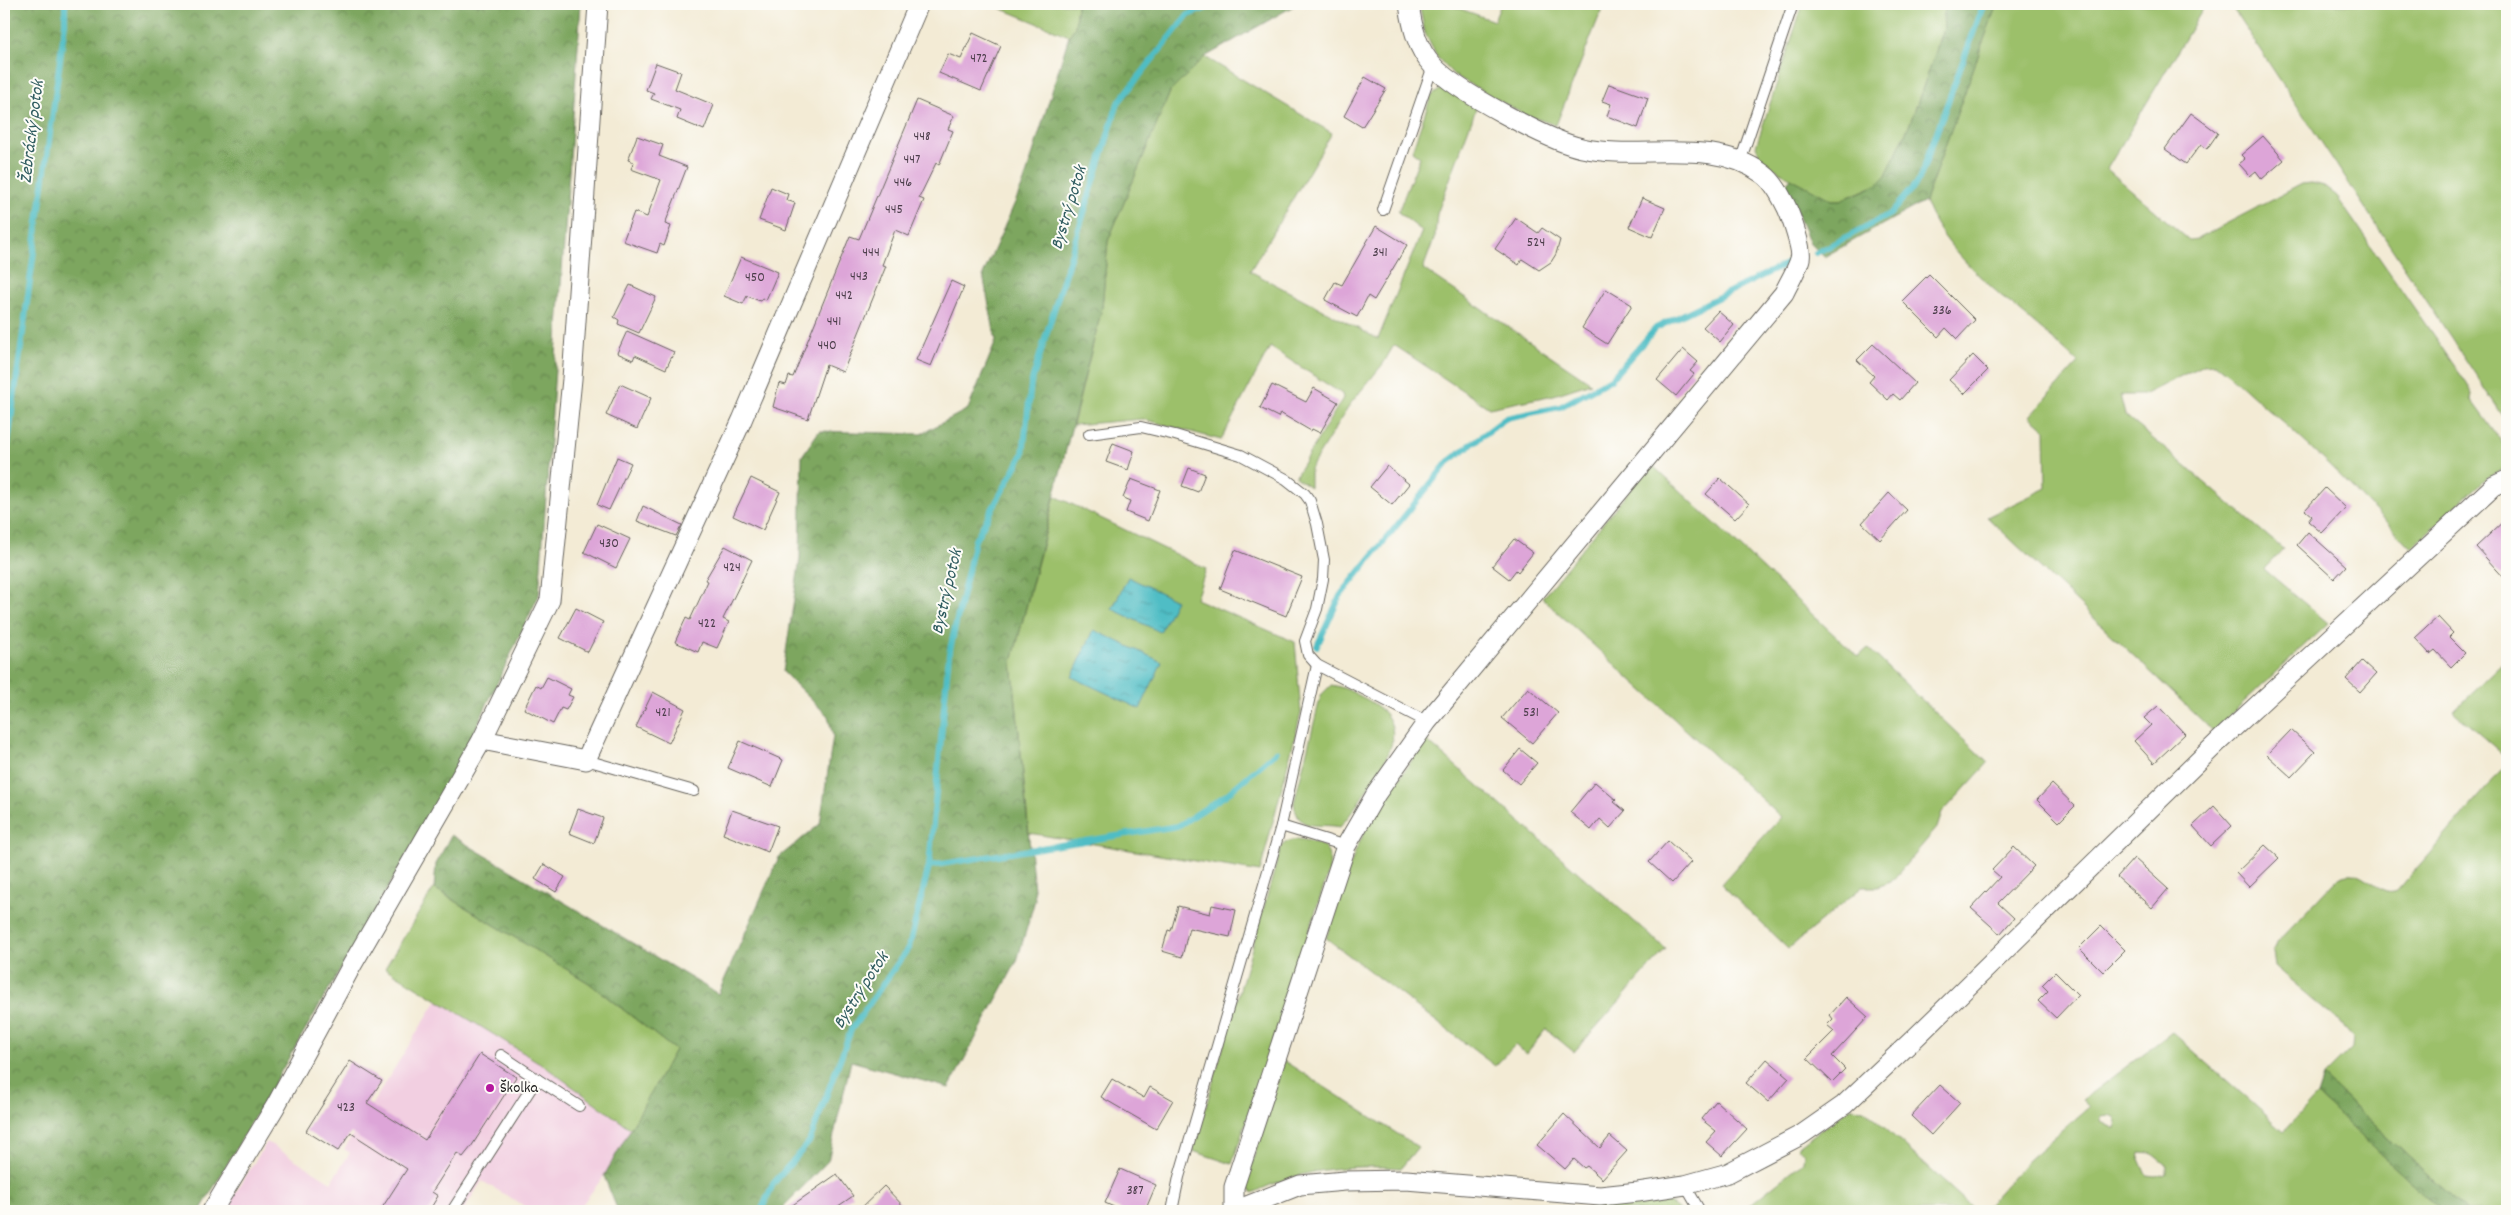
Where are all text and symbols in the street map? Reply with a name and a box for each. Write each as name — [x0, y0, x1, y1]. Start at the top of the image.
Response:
house number: 472 — [970, 49, 988, 69]
water label: Žebrácký potok — [14, 77, 52, 185]
house number: 448 — [913, 127, 931, 147]
house number: 447 — [904, 150, 920, 170]
water label: Bystrý potok — [1045, 161, 1095, 253]
house number: 446 — [894, 173, 912, 193]
house number: 445 — [885, 200, 903, 220]
house number: 524 — [1527, 233, 1545, 253]
house number: 444 — [862, 243, 880, 263]
house number: 341 — [1372, 243, 1388, 263]
house number: 443 — [850, 267, 868, 287]
house number: 450 — [745, 268, 765, 288]
house number: 442 — [835, 286, 853, 306]
house number: 336 — [1932, 301, 1952, 321]
house number: 441 — [827, 312, 841, 332]
house number: 440 — [817, 336, 837, 356]
house number: 430 — [599, 534, 619, 554]
water label: Bystrý potok — [926, 545, 970, 637]
house number: 424 — [723, 558, 741, 578]
house number: 422 — [698, 614, 716, 634]
house number: 421 — [656, 703, 671, 723]
house number: 531 — [1523, 703, 1539, 723]
water label: Bystrý potok — [828, 947, 897, 1034]
place label: Školka — [500, 1077, 539, 1100]
marker: Školka — [484, 1082, 496, 1094]
house number: 423 — [337, 1098, 355, 1118]
house number: 387 — [1126, 1181, 1144, 1201]

